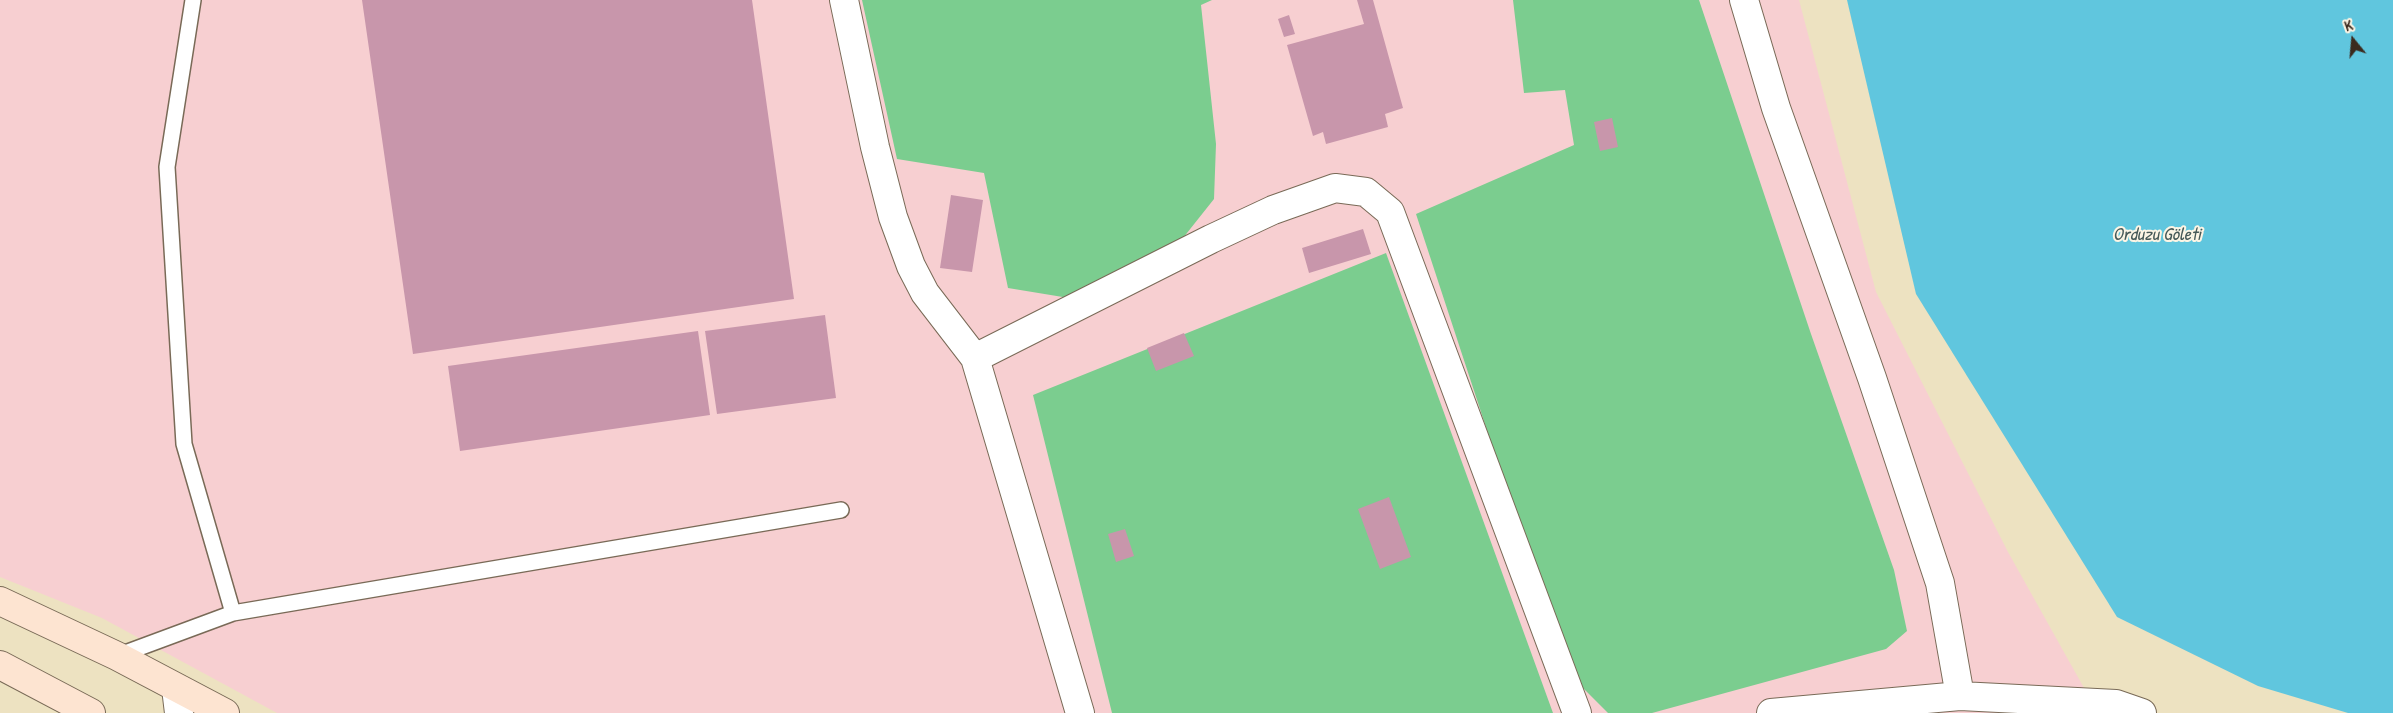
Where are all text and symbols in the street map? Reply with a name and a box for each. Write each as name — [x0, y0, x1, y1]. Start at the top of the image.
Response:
north arrow — [2328, 15, 2378, 65]
text: K — [2342, 15, 2355, 35]
water label: Orduzu Göleti — [2113, 224, 2201, 246]

